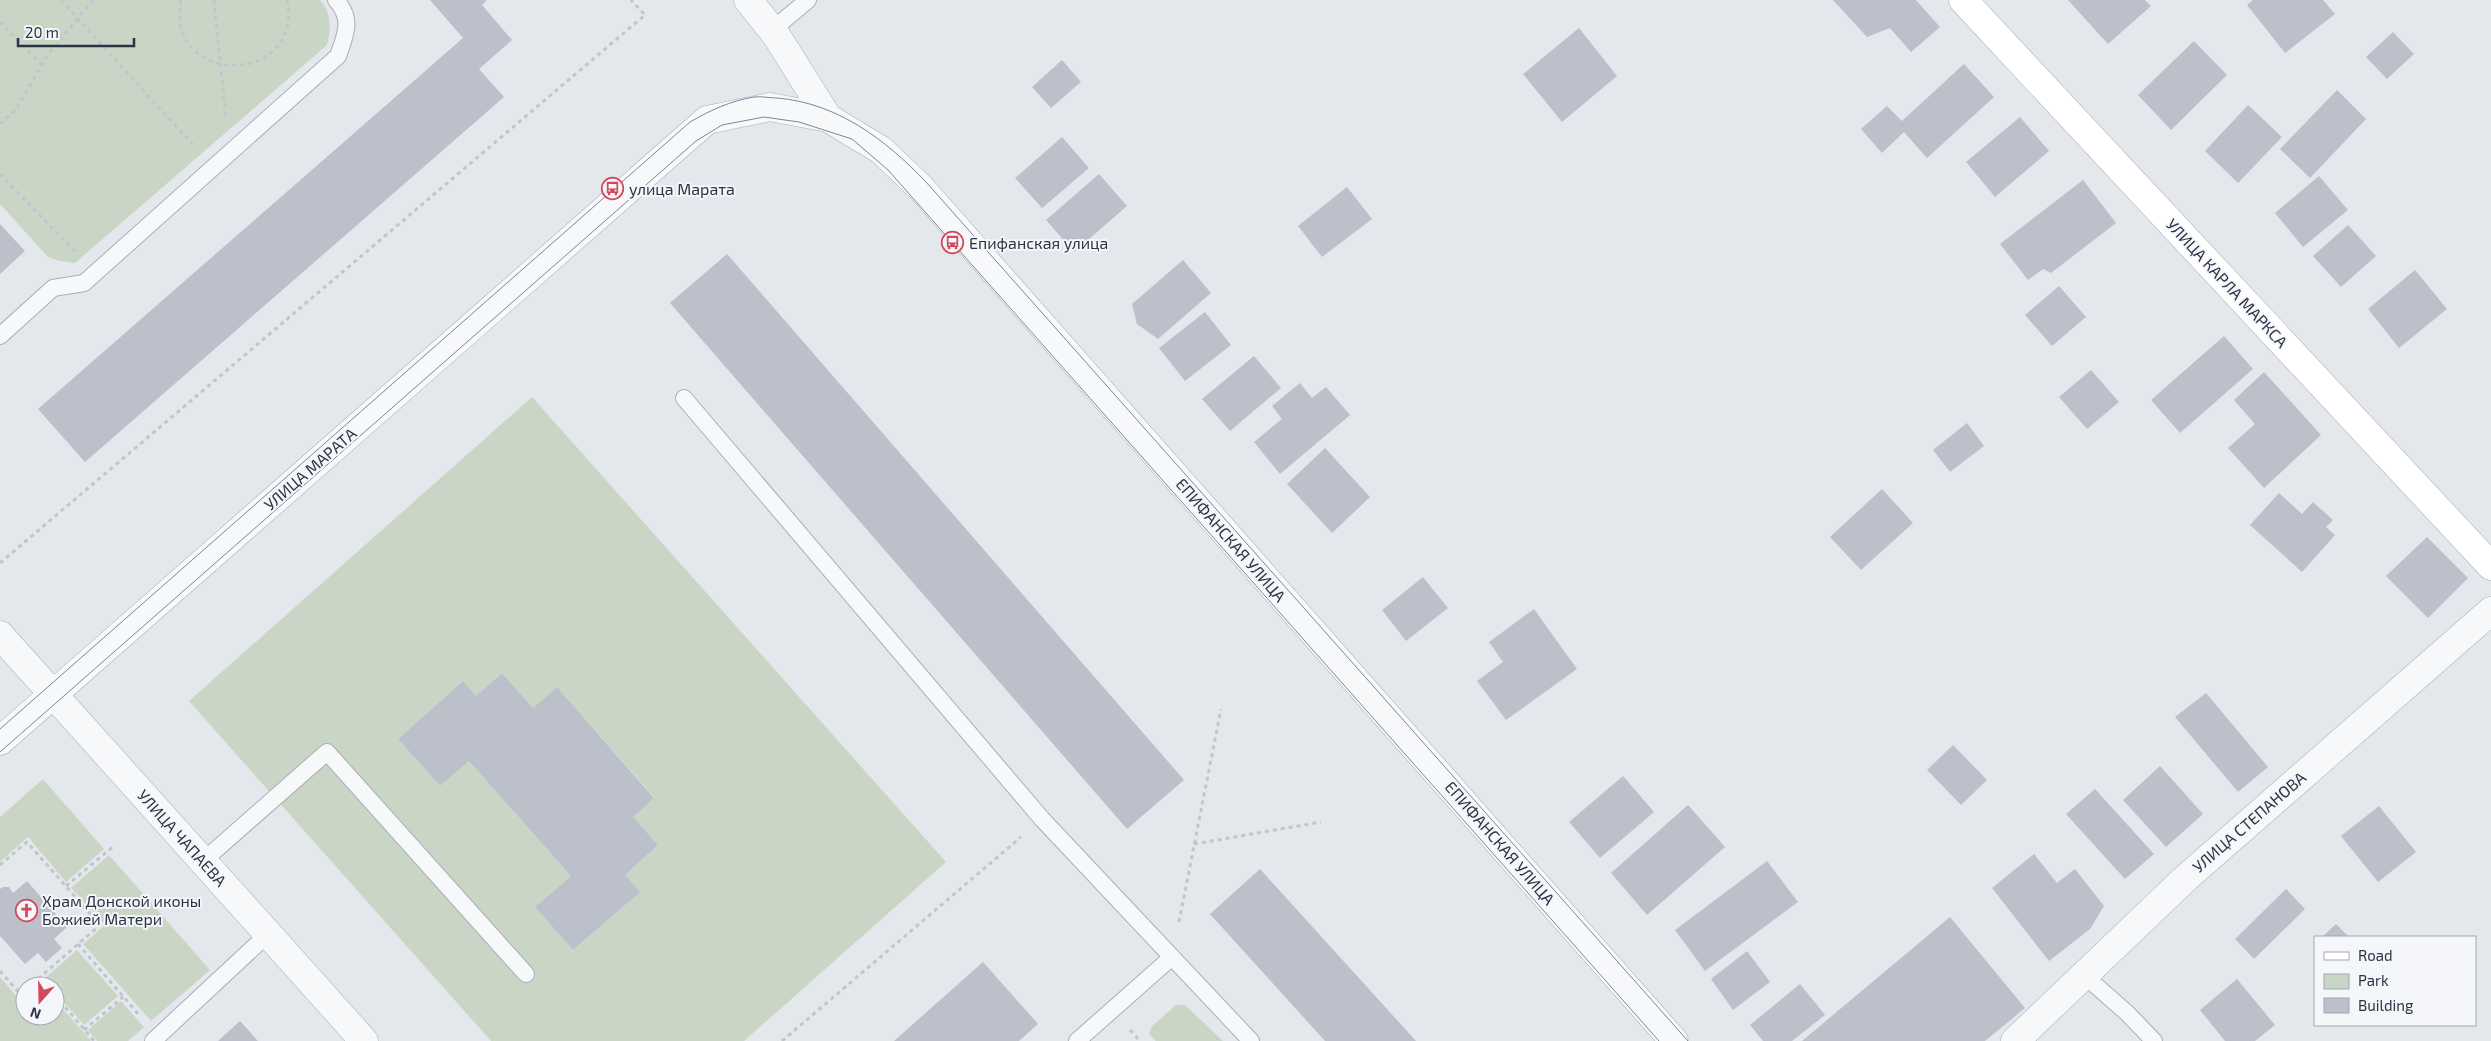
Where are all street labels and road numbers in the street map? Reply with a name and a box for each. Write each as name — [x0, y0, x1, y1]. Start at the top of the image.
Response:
street label: УЛИЦА КАРЛА МАРКСА — [2163, 214, 2292, 351]
street label: УЛИЦА МАРАТА — [260, 423, 360, 514]
street label: ЕПИФАНСКАЯ УЛИЦА — [1173, 474, 1290, 605]
street label: УЛИЦА СТЕПАНОВА — [2188, 767, 2309, 876]
street label: ЕПИФАНСКАЯ УЛИЦА — [1442, 777, 1559, 908]
street label: УЛИЦА ЧАПАЕВА — [134, 785, 231, 890]

